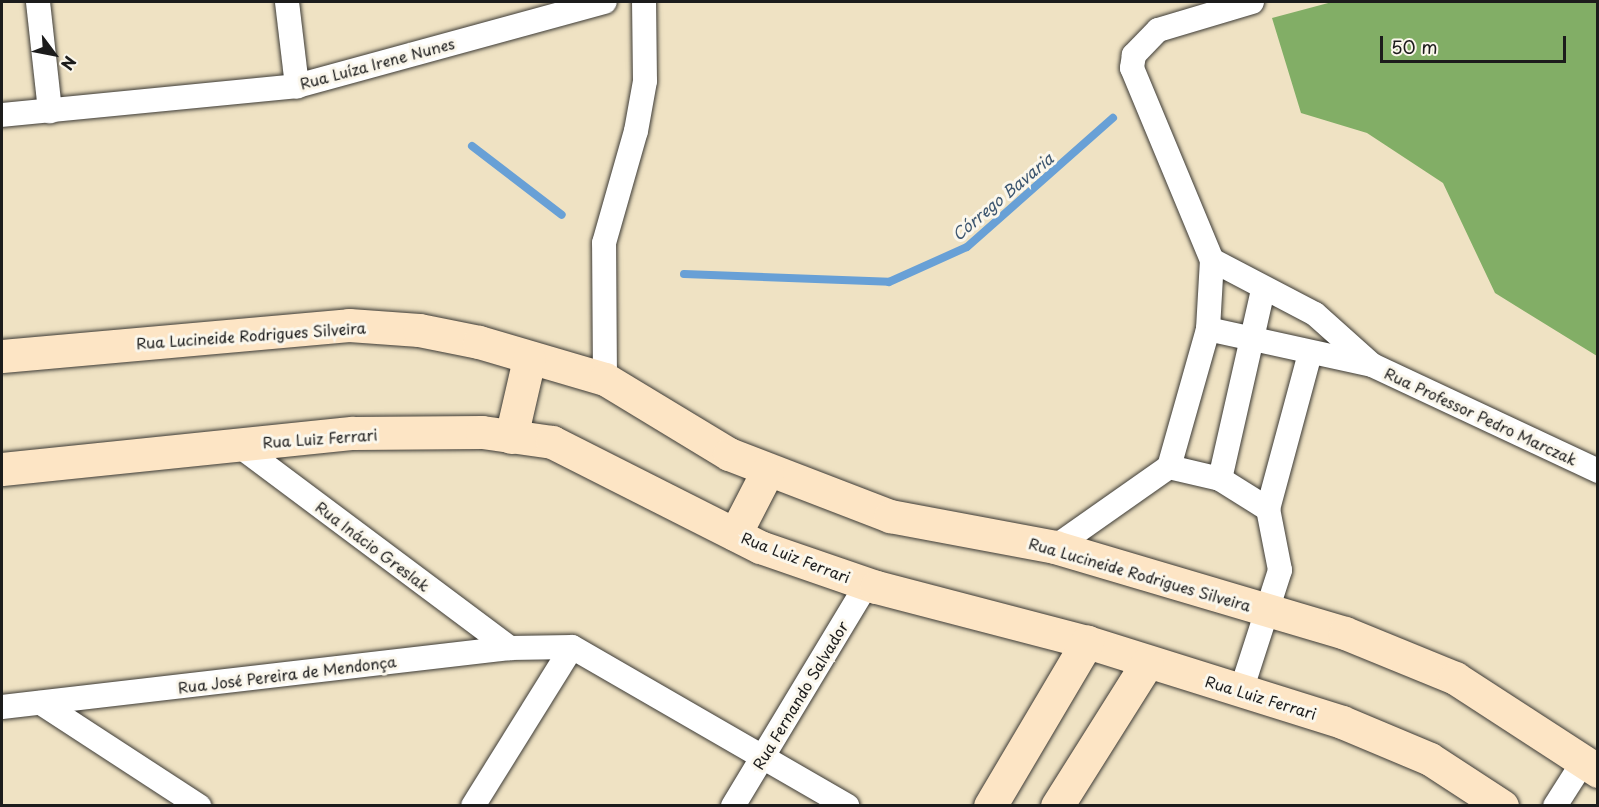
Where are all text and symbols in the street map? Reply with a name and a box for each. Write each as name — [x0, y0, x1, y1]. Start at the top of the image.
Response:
north arrow — [24, 24, 84, 84]
scale bar — [1383, 24, 1569, 62]
street label: Rua Luíza Irene Nunes — [296, 33, 458, 93]
text: 50 m — [1391, 33, 1438, 60]
text: N — [56, 52, 83, 75]
water label: Córrego Bavaria — [947, 148, 1057, 244]
street label: Rua Lucineide Rodrigues Silveira — [134, 318, 368, 352]
street label: Rua Professor Pedro Marczak — [1381, 363, 1581, 469]
street label: Rua Luiz Ferrari — [261, 425, 379, 451]
street label: Rua Inácio Greslak — [312, 497, 434, 595]
street label: Rua Luiz Ferrari — [738, 528, 854, 586]
street label: Rua Lucineide Rodrigues Silveira — [1025, 533, 1255, 615]
street label: Rua Fernando Salvador — [748, 617, 852, 773]
street label: Rua José Pereira de Mendonça — [175, 652, 399, 696]
street label: Rua Luiz Ferrari — [1203, 671, 1319, 723]

